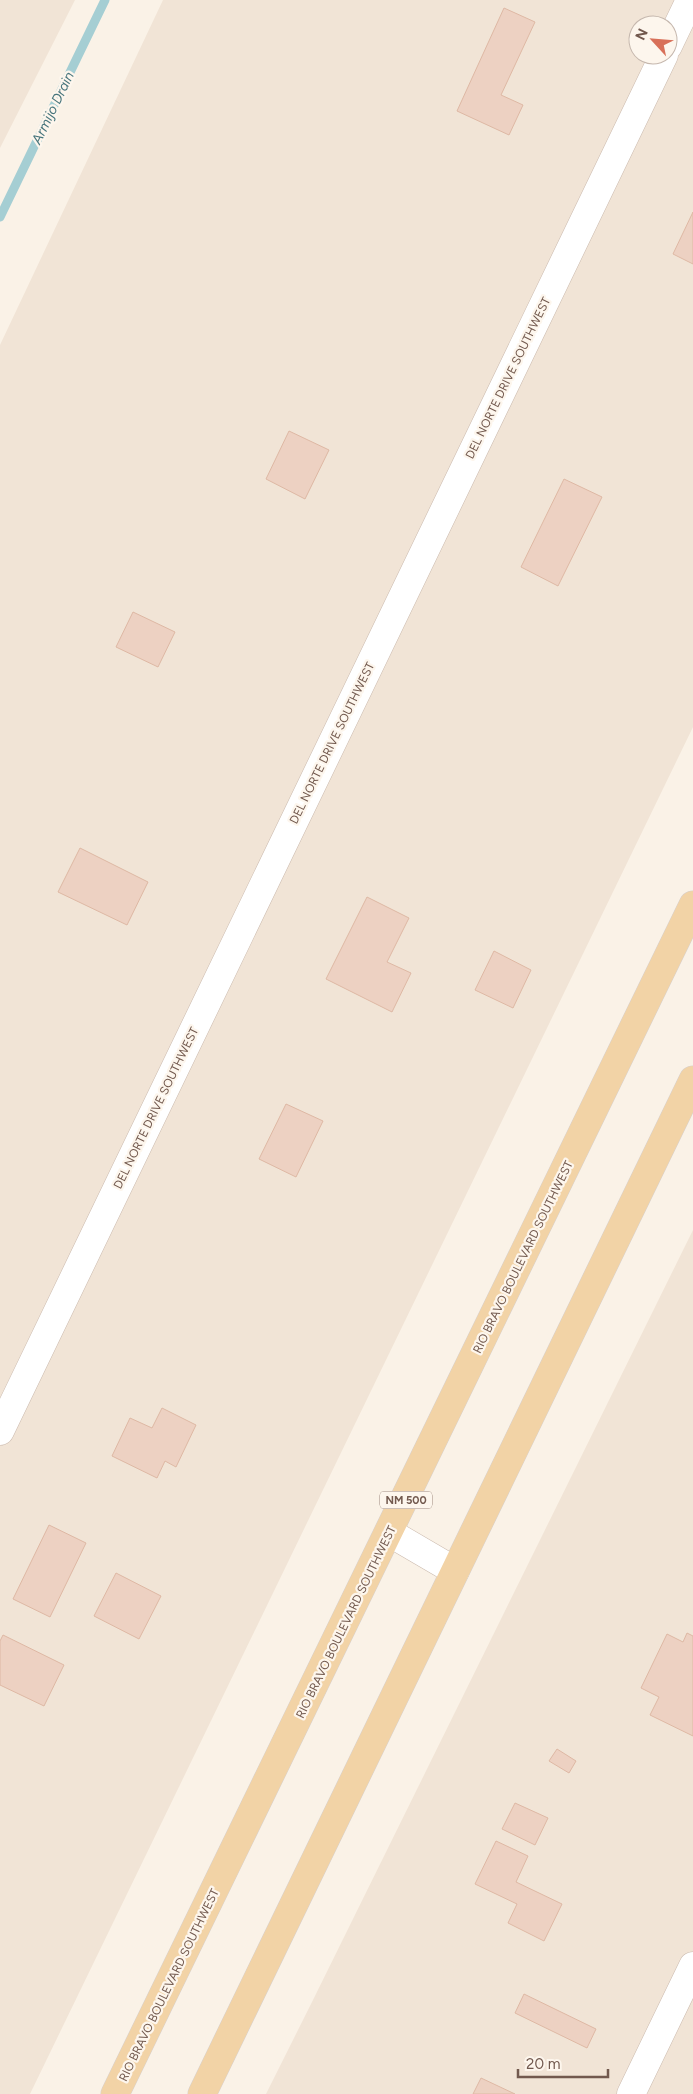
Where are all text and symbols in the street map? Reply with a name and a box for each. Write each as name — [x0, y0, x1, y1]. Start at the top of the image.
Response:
north arrow — [628, 15, 678, 65]
text: N — [632, 26, 652, 43]
water label: Armijo Drain — [28, 69, 78, 148]
street label: DEL NORTE DRIVE SOUTHWEST — [463, 295, 553, 461]
street label: DEL NORTE DRIVE SOUTHWEST — [287, 660, 377, 826]
street label: DEL NORTE DRIVE SOUTHWEST — [111, 1025, 201, 1191]
street label: RIO BRAVO BOULEVARD SOUTHWEST — [470, 1158, 576, 1356]
road number: NM 500 — [380, 1492, 432, 1508]
street label: RIO BRAVO BOULEVARD SOUTHWEST — [293, 1523, 399, 1721]
street label: RIO BRAVO BOULEVARD SOUTHWEST — [116, 1886, 222, 2084]
scale bar — [518, 2046, 608, 2078]
text: 20 m — [526, 2055, 560, 2073]

